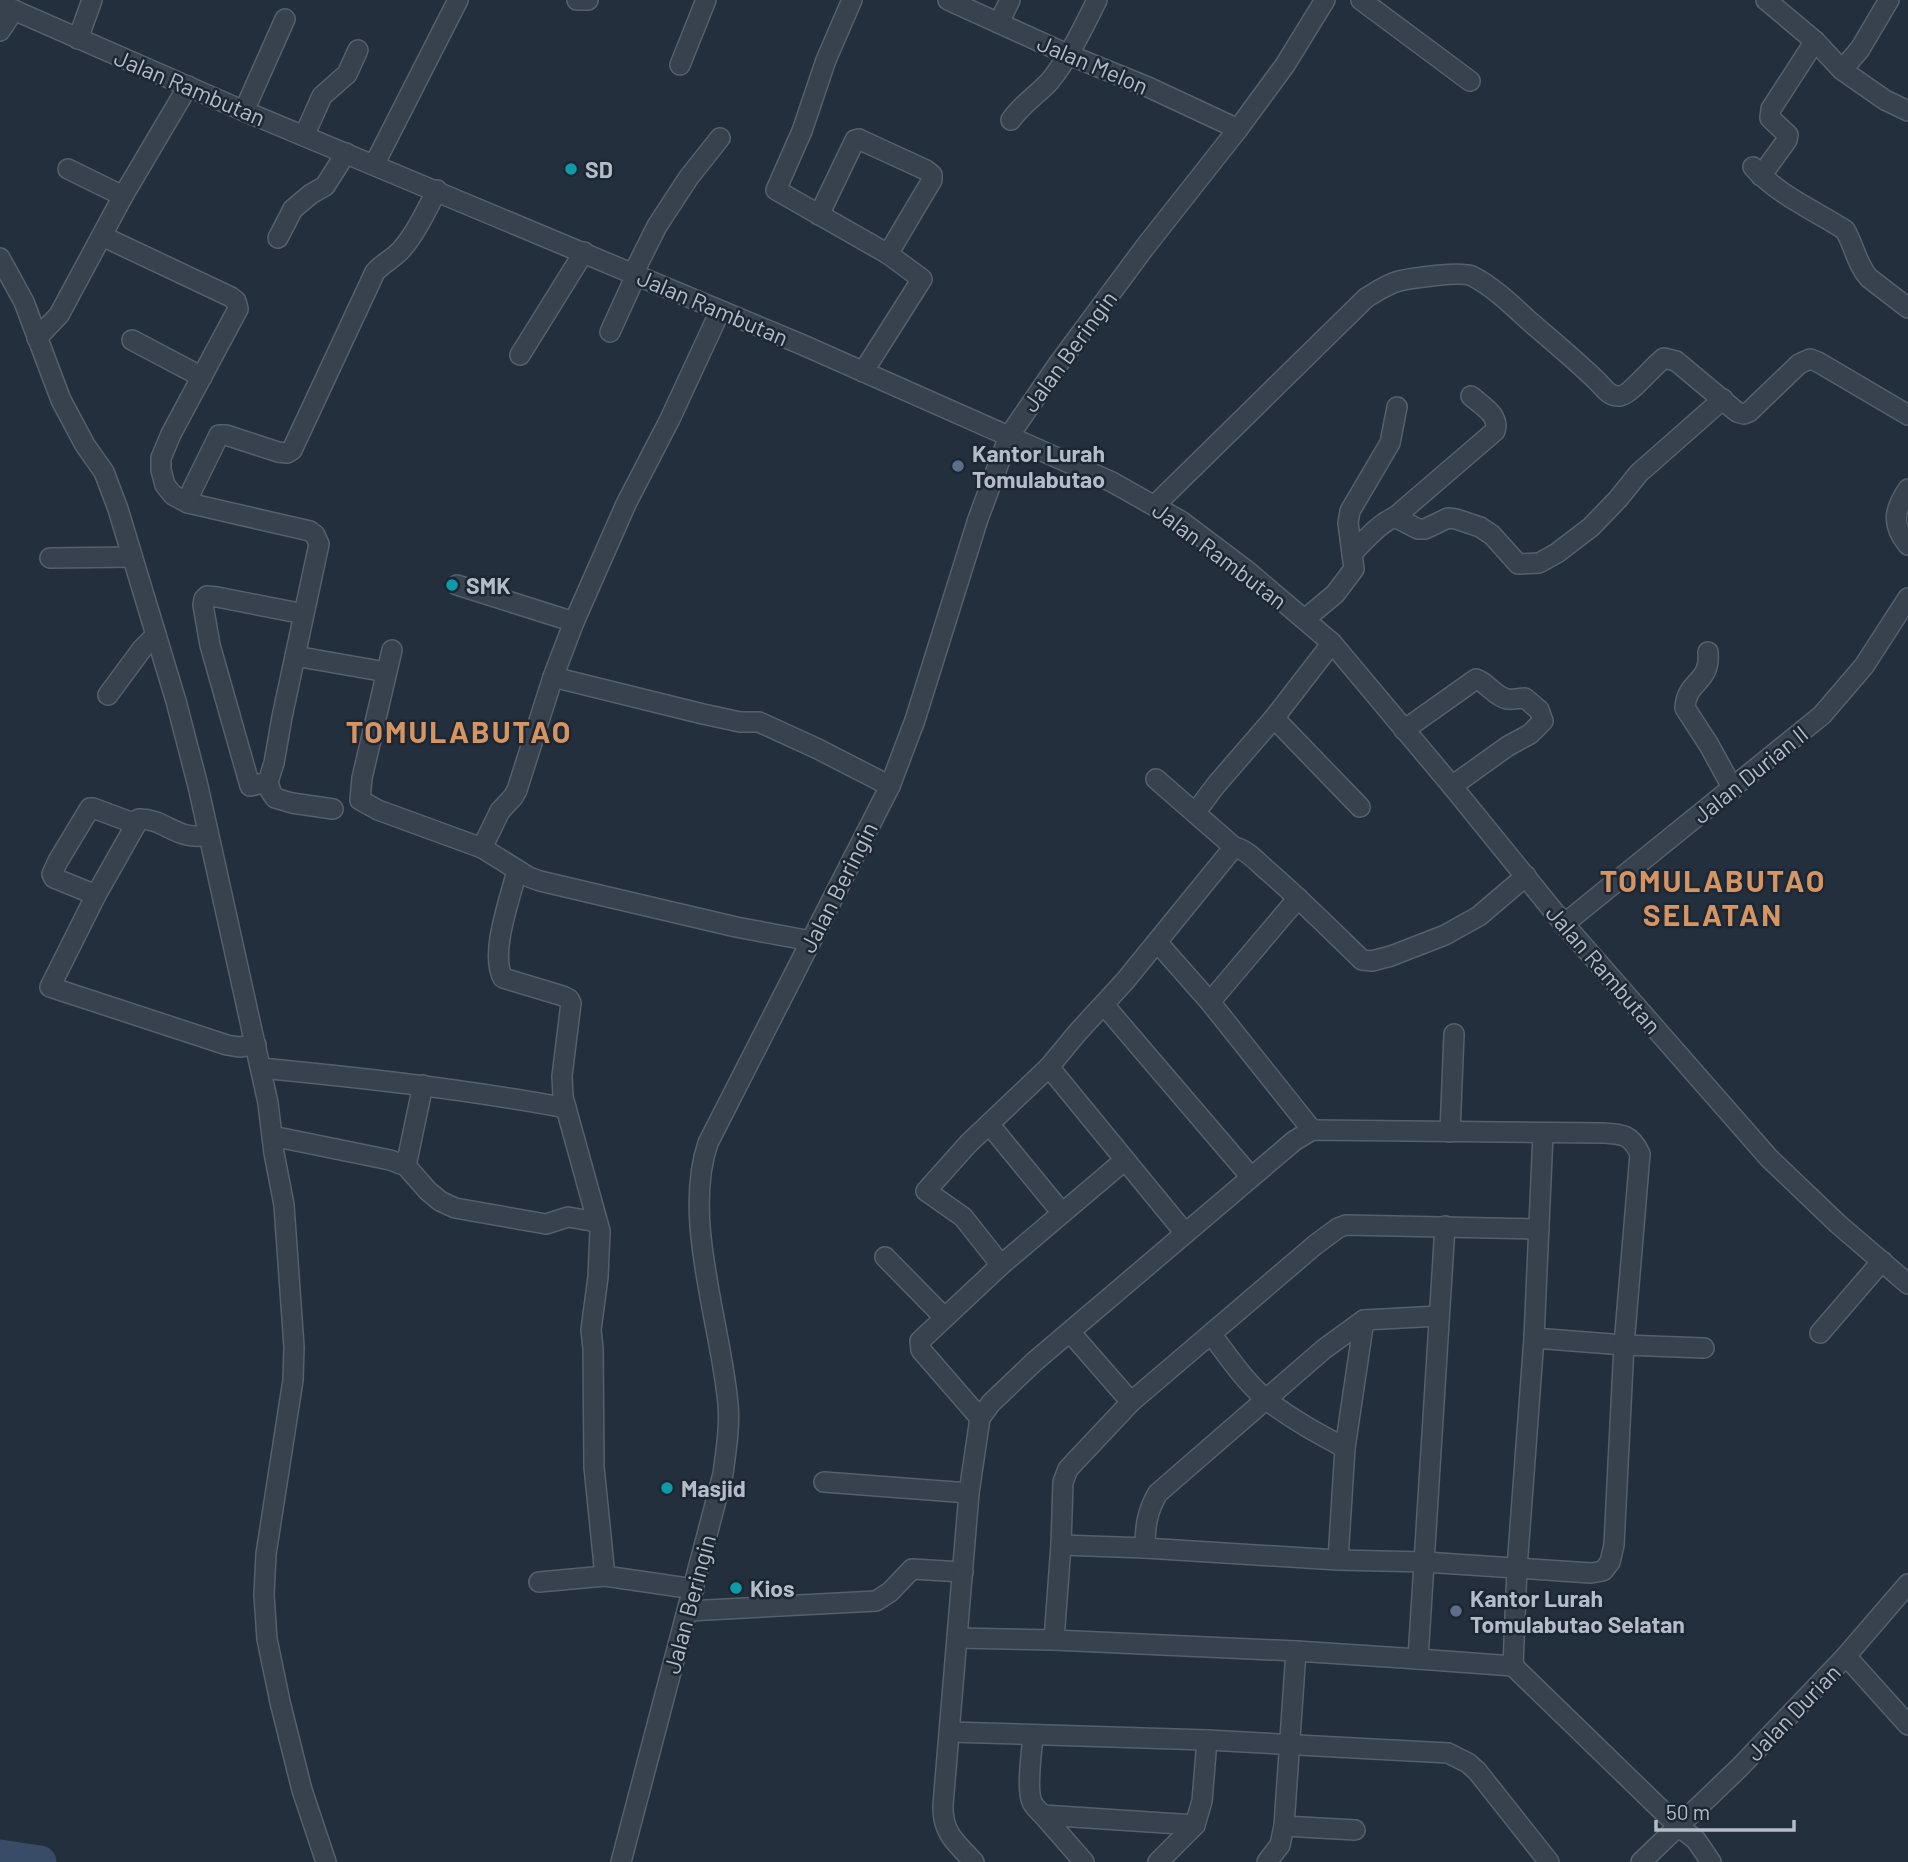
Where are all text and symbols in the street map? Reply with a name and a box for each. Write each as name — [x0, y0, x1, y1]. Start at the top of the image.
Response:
street label: Jalan Melon — [1033, 28, 1153, 100]
street label: Jalan Rambutan — [110, 43, 270, 131]
place label: SD — [585, 155, 613, 183]
marker: SD — [563, 161, 579, 177]
street label: Jalan Rambutan — [633, 263, 793, 351]
street label: Jalan Beringin — [1016, 285, 1122, 417]
place label: Kantor Lurah Tomulabutao — [972, 439, 1105, 493]
marker: Kantor Lurah Tomulabutao — [950, 458, 966, 474]
street label: Jalan Rambutan — [1147, 495, 1293, 615]
place label: SMK — [466, 571, 511, 599]
marker: SMK — [444, 577, 460, 593]
district label: TOMULABUTAO — [346, 713, 572, 749]
street label: Jalan Durian II — [1687, 719, 1813, 829]
street label: Jalan Beringin — [793, 817, 883, 957]
district label: TOMULABUTAO SELATAN — [1600, 862, 1826, 932]
street label: Jalan Rambutan — [1541, 899, 1667, 1039]
place label: Masjid — [681, 1474, 746, 1502]
marker: Masjid — [659, 1480, 675, 1496]
street label: Jalan Beringin — [657, 1531, 721, 1677]
place label: Kios — [750, 1574, 795, 1602]
marker: Kios — [728, 1580, 744, 1596]
place label: Kantor Lurah Tomulabutao Selatan — [1470, 1584, 1685, 1638]
marker: Kantor Lurah Tomulabutao Selatan — [1448, 1603, 1464, 1619]
street label: Jalan Durian — [1740, 1658, 1846, 1766]
scale bar — [1656, 1788, 1794, 1832]
text: 50 m — [1666, 1799, 1710, 1824]

